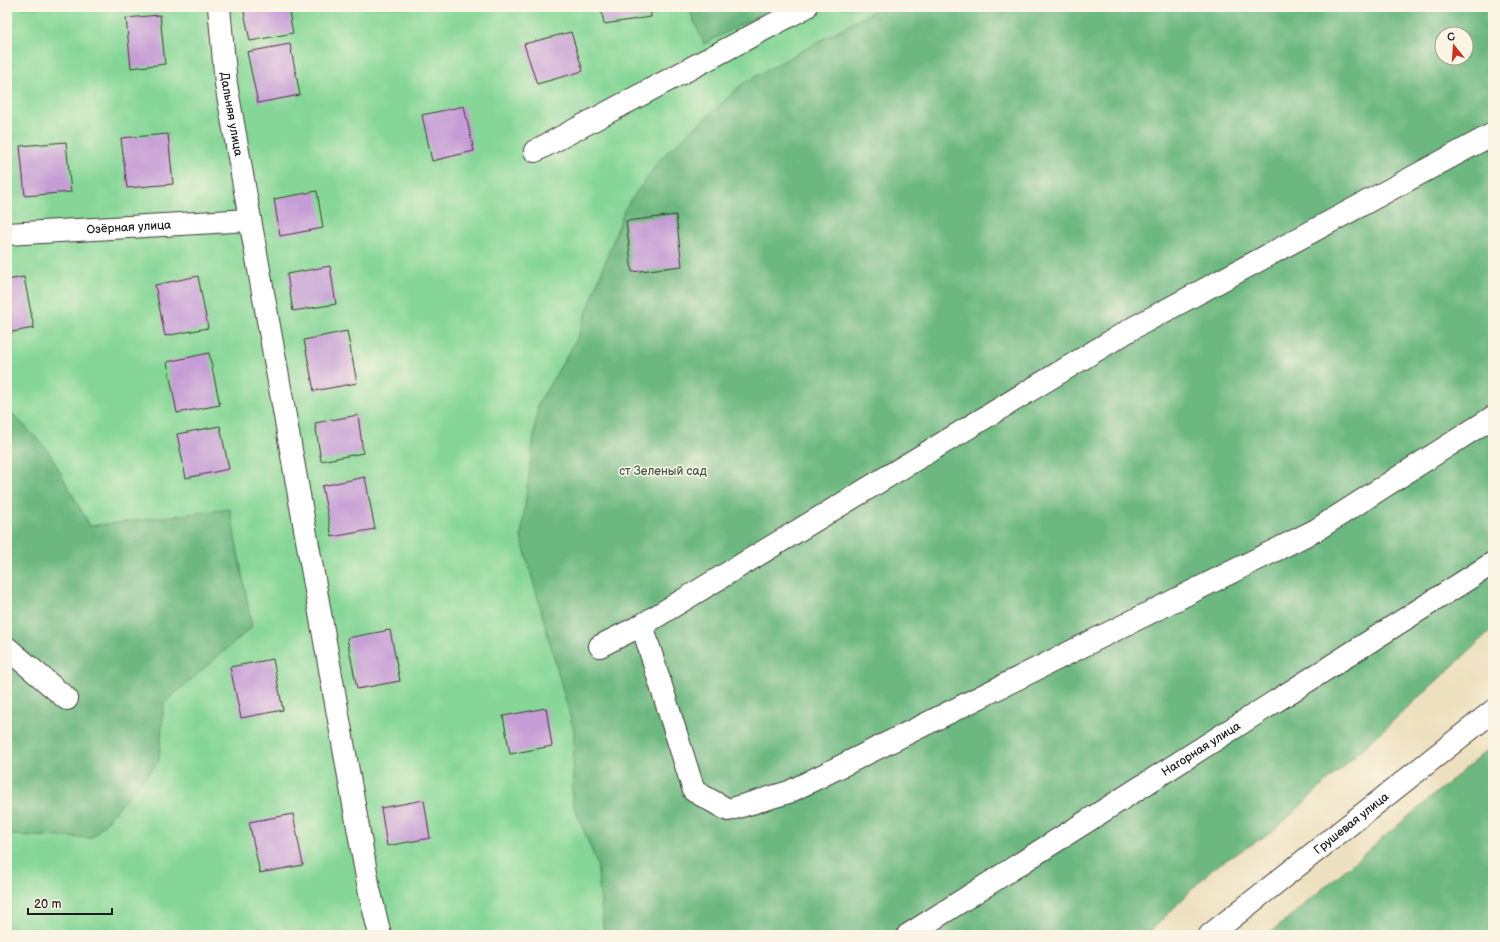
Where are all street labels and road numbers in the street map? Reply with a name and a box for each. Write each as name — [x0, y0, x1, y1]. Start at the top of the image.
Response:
street label: Дальняя улица — [217, 72, 246, 157]
street label: Озёрная улица — [86, 218, 172, 237]
street label: Нагорная улица — [1159, 719, 1243, 780]
street label: Грушевая улица — [1311, 789, 1392, 858]

